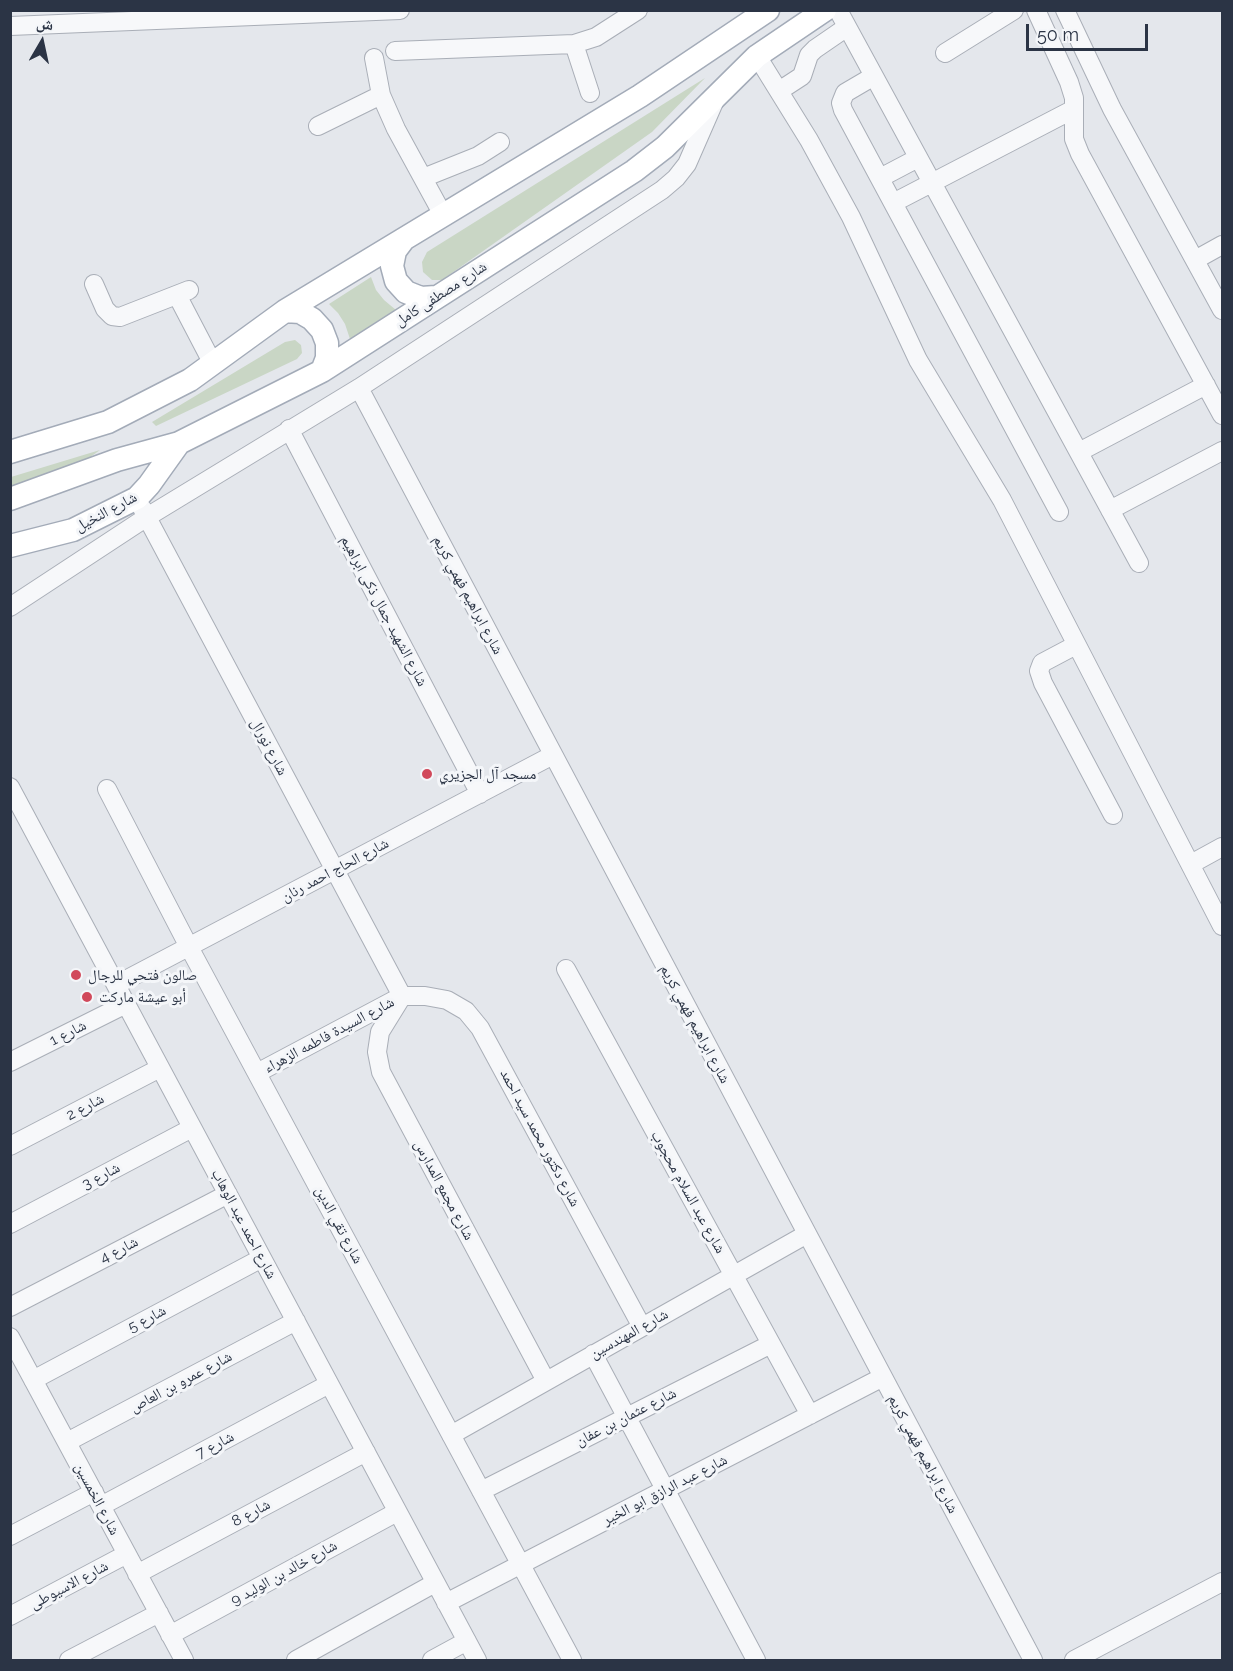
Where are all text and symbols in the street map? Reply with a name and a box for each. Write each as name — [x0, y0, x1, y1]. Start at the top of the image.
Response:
north arrow — [12, 12, 72, 72]
scale bar — [1029, 12, 1150, 50]
text: ش — [35, 13, 55, 34]
text: 50 m — [1037, 24, 1079, 45]
street label: شارع مصطفى كامل — [392, 258, 490, 330]
street label: شارع النخيل — [72, 488, 140, 536]
street label: شارع ابراهيم فهمي كريم — [429, 532, 507, 658]
street label: شارع الشهيد جمال ذكى ابراهيم — [337, 533, 431, 689]
street label: شارع نورال — [247, 716, 291, 778]
place label: مسجد آل الجزيري — [439, 765, 536, 783]
marker: مسجد آل الجزيري — [420, 767, 434, 781]
street label: شارع الحاج احمد رنان — [278, 834, 392, 906]
street label: شارع ابراهيم فهمي كريم — [656, 961, 734, 1087]
place label: صالون فتحي للرجال — [88, 966, 197, 984]
marker: صالون فتحي للرجال — [69, 968, 83, 982]
place label: أبو عيشة ماركت — [99, 988, 186, 1006]
marker: أبو عيشة ماركت — [80, 990, 94, 1004]
street label: شارع السيدة فاطمه الزهراء — [261, 993, 397, 1077]
street label: شارع 1 — [47, 1016, 89, 1050]
street label: شارع دكتور محمد سيد احمد — [496, 1066, 584, 1210]
street label: شارع 2 — [63, 1090, 107, 1124]
street label: شارع عبد السلام محجوب — [647, 1127, 729, 1257]
street label: شارع مجمع المدارس — [410, 1137, 478, 1243]
street label: شارع 3 — [79, 1159, 123, 1193]
street label: شارع احمد عبد الوهاب — [207, 1166, 281, 1282]
street label: شارع تقي الدين — [311, 1183, 367, 1267]
street label: شارع 4 — [97, 1233, 141, 1267]
street label: شارع 5 — [125, 1302, 169, 1336]
street label: شارع المهندسين — [587, 1305, 671, 1363]
street label: شارع عمرو بن العاص — [127, 1348, 235, 1416]
street label: شارع عثمان بن عفان — [573, 1384, 679, 1450]
street label: شارع ابراهيم فهمي كريم — [884, 1391, 962, 1517]
street label: شارع 7 — [193, 1428, 237, 1462]
street label: شارع عبد الرازق ابو الخير — [600, 1451, 730, 1529]
street label: شارع الخمسين — [70, 1460, 124, 1538]
street label: شارع 8 — [229, 1495, 273, 1531]
street label: شارع خالد بن الوليد 9 — [228, 1536, 340, 1610]
street label: شارع الاسيوطى — [27, 1557, 111, 1613]

